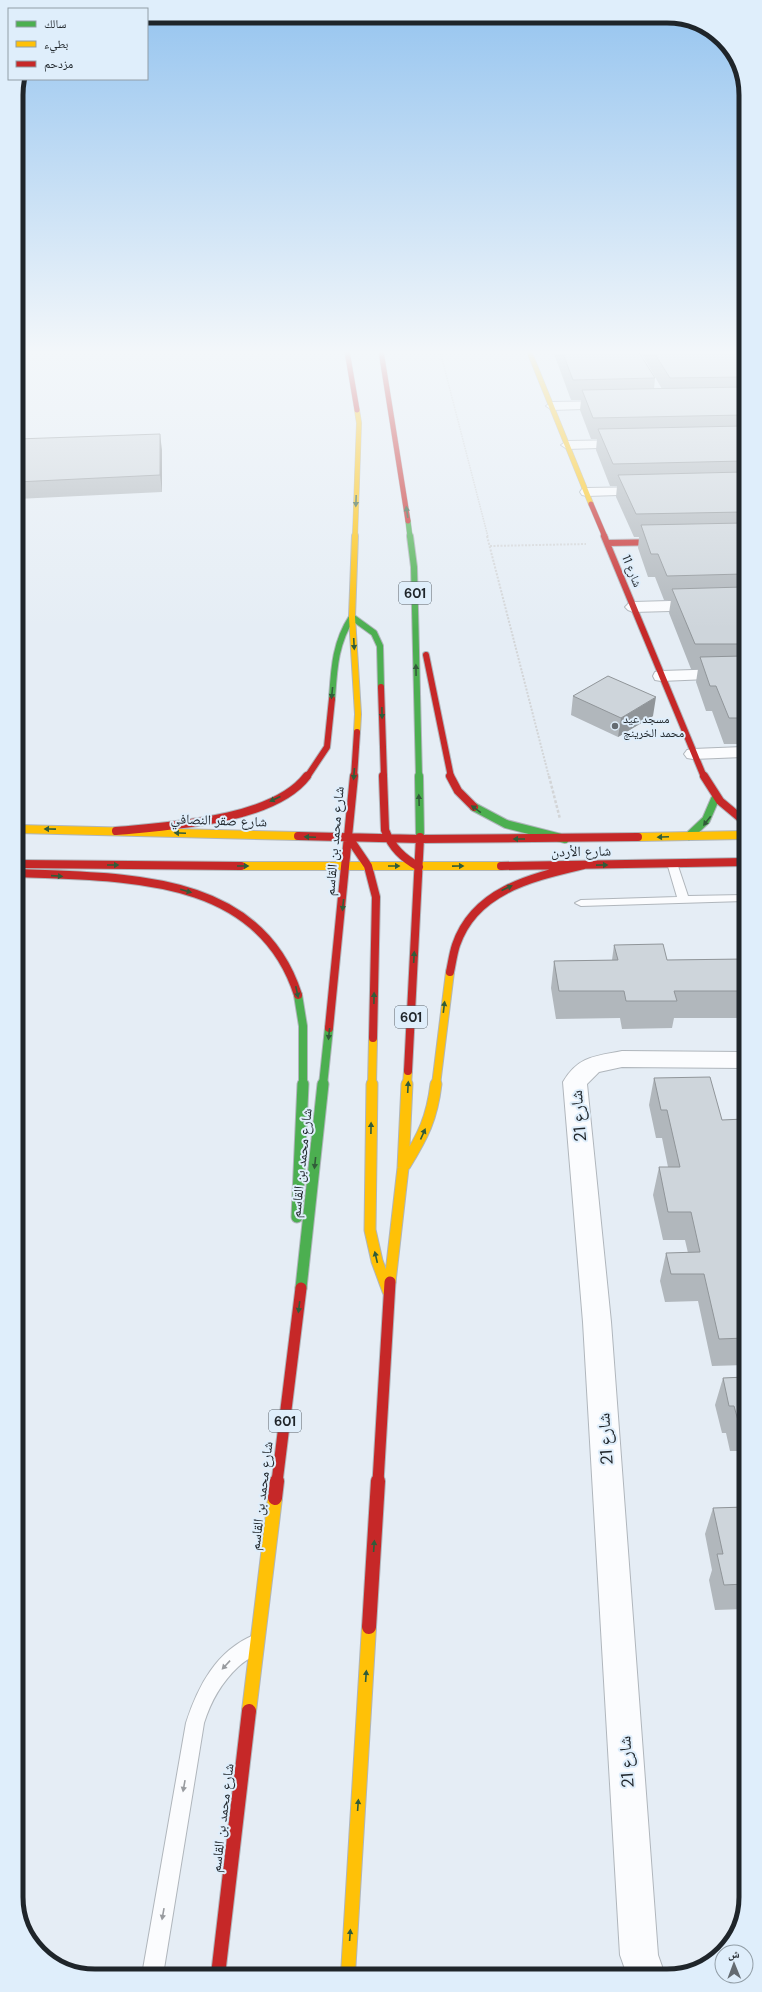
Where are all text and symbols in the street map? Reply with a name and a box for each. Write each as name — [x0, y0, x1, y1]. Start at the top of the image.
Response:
legend — [8, 8, 148, 80]
text: سالك — [44, 16, 66, 32]
text: بطيء — [44, 36, 68, 54]
text: مزدحم — [44, 56, 73, 72]
one-way arrow — [353, 495, 359, 508]
one-way arrow — [404, 506, 410, 518]
street label: شارع 11 — [618, 552, 646, 590]
road number: 601 — [399, 582, 431, 604]
one-way arrow — [350, 638, 357, 650]
one-way arrow — [413, 663, 419, 676]
one-way arrow — [329, 687, 335, 699]
one-way arrow — [379, 707, 385, 720]
place label: مسجد عيد محمد الخرينج — [623, 711, 684, 741]
marker: مسجد عيد محمد الخرينج — [610, 721, 620, 731]
one-way arrow — [350, 768, 357, 780]
street label: شارع محمد بن القاسم — [320, 786, 349, 897]
one-way arrow — [416, 793, 422, 806]
one-way arrow — [270, 796, 281, 802]
one-way arrow — [470, 805, 481, 813]
street label: شارع صقر النصافي — [170, 809, 268, 833]
one-way arrow — [702, 815, 711, 826]
one-way arrow — [43, 826, 56, 832]
one-way arrow — [174, 829, 186, 836]
one-way arrow — [304, 833, 316, 840]
one-way arrow — [656, 834, 669, 840]
one-way arrow — [512, 836, 525, 842]
street label: شارع الأردن — [551, 841, 611, 862]
one-way arrow — [596, 861, 608, 868]
one-way arrow — [107, 862, 120, 868]
one-way arrow — [237, 863, 250, 869]
one-way arrow — [388, 863, 401, 869]
one-way arrow — [452, 863, 465, 869]
one-way arrow — [51, 872, 63, 879]
one-way arrow — [502, 885, 513, 891]
one-way arrow — [179, 888, 192, 894]
one-way arrow — [339, 899, 346, 911]
one-way arrow — [411, 951, 418, 963]
one-way arrow — [294, 986, 300, 998]
one-way arrow — [371, 991, 377, 1004]
one-way arrow — [441, 1001, 448, 1013]
road number: 601 — [395, 1006, 427, 1028]
one-way arrow — [325, 1028, 332, 1040]
one-way arrow — [404, 1081, 411, 1093]
street label: شارع 21 — [565, 1089, 592, 1143]
street label: شارع محمد بن القاسم — [286, 1107, 317, 1219]
one-way arrow — [368, 1121, 374, 1134]
one-way arrow — [420, 1129, 426, 1140]
one-way arrow — [312, 1157, 318, 1170]
one-way arrow — [373, 1251, 379, 1263]
one-way arrow — [296, 1301, 302, 1313]
road number: 601 — [269, 1410, 301, 1432]
street label: شارع 21 — [592, 1412, 619, 1466]
street label: شارع محمد بن القاسم — [245, 1440, 278, 1552]
one-way arrow — [371, 1539, 377, 1552]
one-way arrow — [221, 1660, 230, 1670]
one-way arrow — [363, 1669, 369, 1682]
street label: شارع 21 — [613, 1735, 640, 1789]
street label: شارع محمد بن القاسم — [206, 1762, 239, 1874]
one-way arrow — [181, 1780, 187, 1792]
one-way arrow — [355, 1798, 361, 1811]
one-way arrow — [160, 1908, 166, 1920]
one-way arrow — [347, 1928, 353, 1941]
north arrow — [714, 1944, 754, 1984]
text: ش — [728, 1947, 740, 1962]

